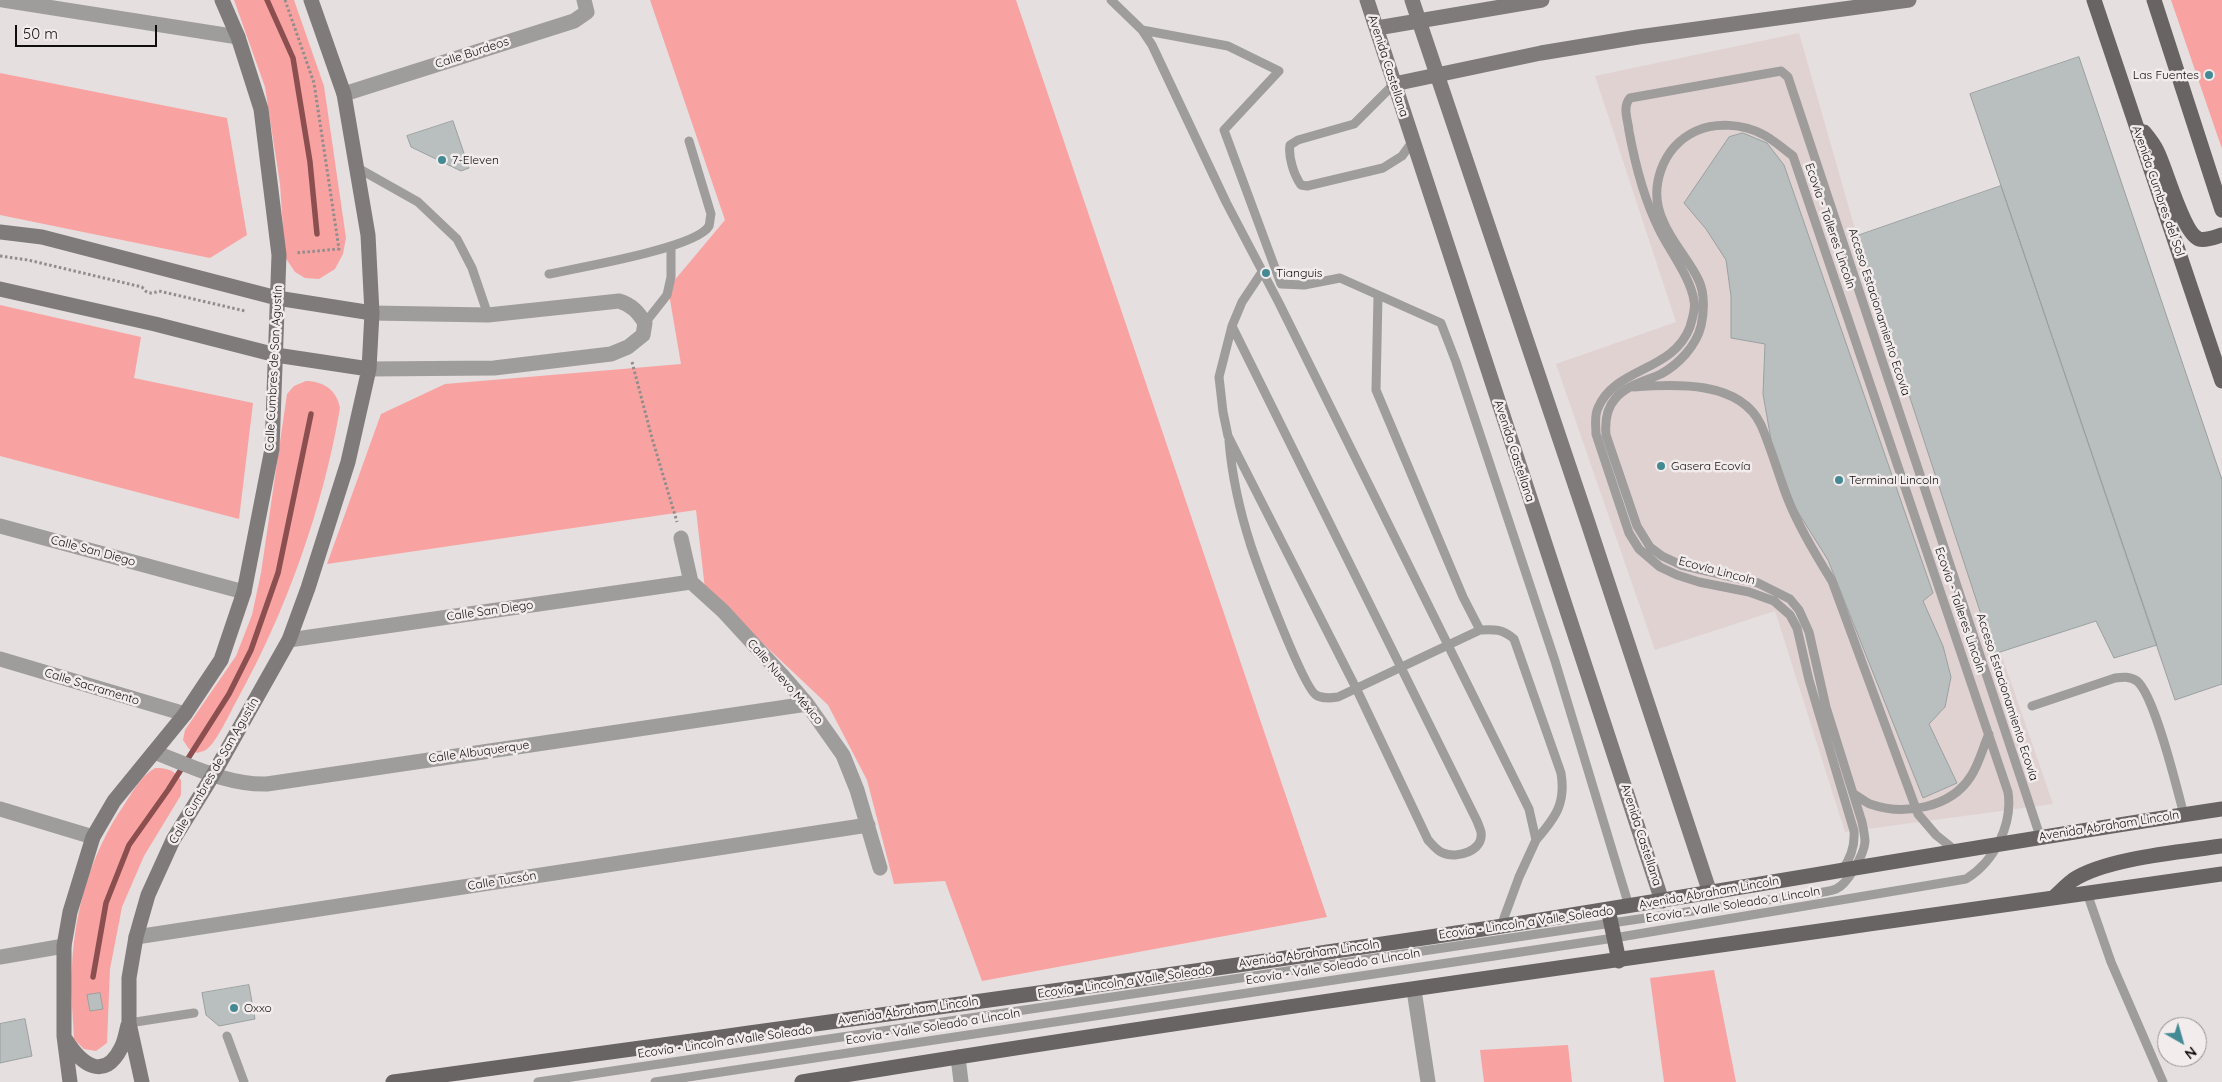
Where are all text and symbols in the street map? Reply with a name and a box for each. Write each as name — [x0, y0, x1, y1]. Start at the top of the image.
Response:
street label: Avenida Castellana — [1365, 13, 1411, 119]
scale bar — [18, 15, 160, 47]
text: 50 m — [23, 24, 58, 43]
street label: Calle Burdeos — [433, 34, 511, 72]
place label: Las Fuentes — [2133, 68, 2199, 82]
marker: Las Fuentes — [2203, 69, 2215, 81]
street label: Avenida Cumbres del Sol — [2129, 124, 2187, 258]
place label: 7-Eleven — [452, 153, 499, 167]
marker: 7-Eleven — [436, 154, 448, 166]
street label: Ecovía - Talleres Lincoln — [1802, 161, 1858, 291]
street label: Acceso Estacionamiento Ecovía — [1845, 226, 1913, 398]
place label: Tianguis — [1276, 266, 1322, 280]
marker: Tianguis — [1260, 267, 1272, 279]
street label: Calle Cumbres de San Agustín — [262, 285, 286, 451]
street label: Avenida Castellana — [1491, 398, 1537, 504]
place label: Gasera Ecovía — [1671, 459, 1751, 473]
marker: Gasera Ecovía — [1655, 460, 1667, 472]
place label: Terminal Lincoln — [1849, 473, 1939, 487]
marker: Terminal Lincoln — [1833, 474, 1845, 486]
street label: Calle San Diego — [49, 533, 137, 569]
street label: Ecovía - Talleres Lincoln — [1932, 545, 1988, 675]
street label: Ecovía Lincoln — [1677, 554, 1757, 588]
street label: Calle San Diego — [446, 598, 534, 624]
street label: Acceso Estacionamiento Ecovía — [1973, 611, 2041, 783]
street label: Calle Nuevo México — [744, 636, 826, 728]
street label: Calle Sacramento — [43, 666, 141, 708]
street label: Calle Cumbres de San Agustín — [166, 695, 262, 847]
street label: Calle Albuquerque — [428, 738, 530, 766]
street label: Avenida Castellana — [1618, 782, 1664, 888]
street label: Avenida Abraham Lincoln — [2038, 808, 2180, 844]
street label: Calle Tucsón — [467, 868, 537, 894]
street label: Avenida Abraham Lincoln — [1638, 874, 1780, 912]
street label: Ecovía - Valle Soleado a Lincoln — [1645, 884, 1821, 926]
street label: Ecovía - Lincoln a Valle Soleado — [1438, 904, 1614, 942]
street label: Avenida Abraham Lincoln — [1238, 937, 1380, 971]
street label: Ecovía - Valle Soleado a Lincoln — [1245, 946, 1421, 988]
street label: Ecovía - Lincoln a Valle Soleado — [1037, 963, 1213, 1001]
street label: Avenida Abraham Lincoln — [837, 994, 979, 1028]
place label: Oxxo — [244, 1001, 272, 1015]
marker: Oxxo — [228, 1002, 240, 1014]
street label: Ecovía - Valle Soleado a Lincoln — [845, 1006, 1021, 1048]
north arrow — [2157, 1017, 2207, 1067]
street label: Ecovía - Lincoln a Valle Soleado — [637, 1023, 813, 1061]
text: N — [2181, 1043, 2200, 1063]

